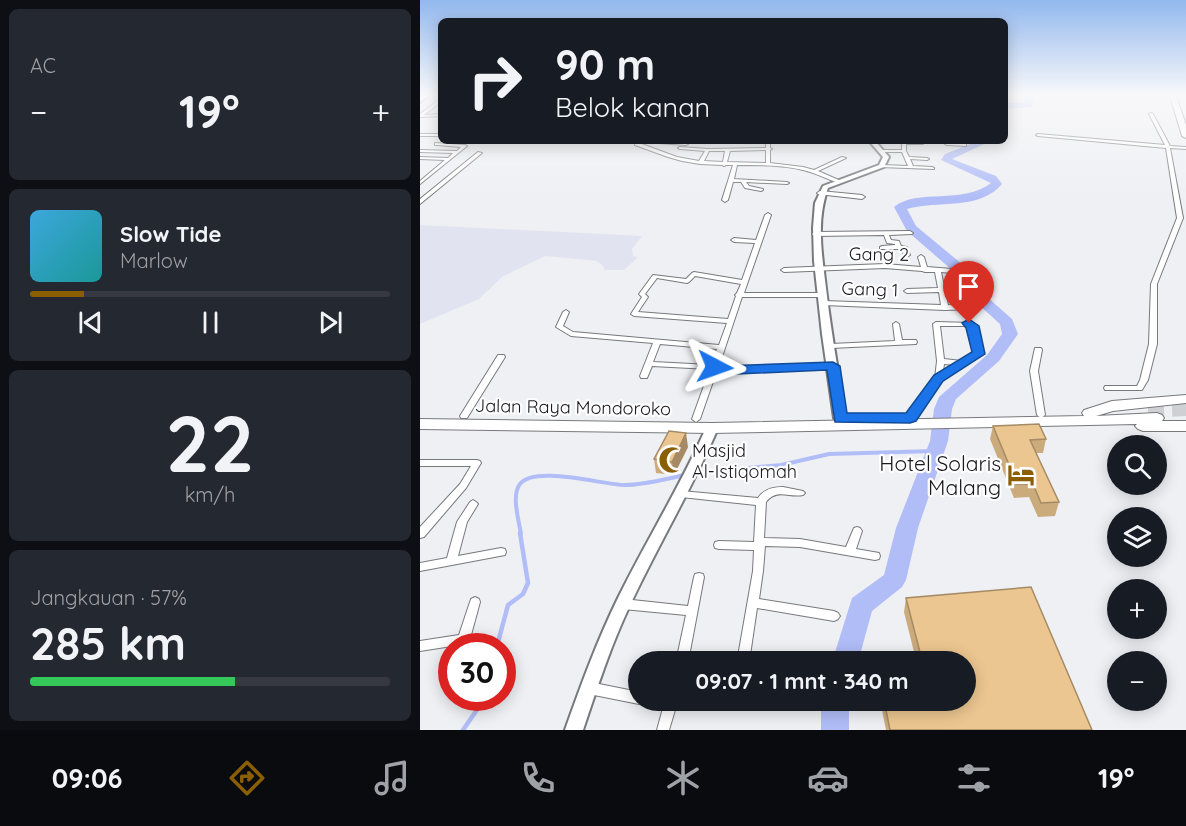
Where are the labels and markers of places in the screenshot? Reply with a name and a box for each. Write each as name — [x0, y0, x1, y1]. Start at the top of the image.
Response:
pin — [943, 261, 994, 323]
place label: Masjid Al-Istiqomah — [692, 439, 797, 483]
mosque icon: Masjid Al-Istiqomah — [657, 445, 687, 475]
place label: Hotel Solaris Malang — [879, 450, 1001, 500]
hotel icon: Hotel Solaris Malang — [1006, 460, 1036, 490]

